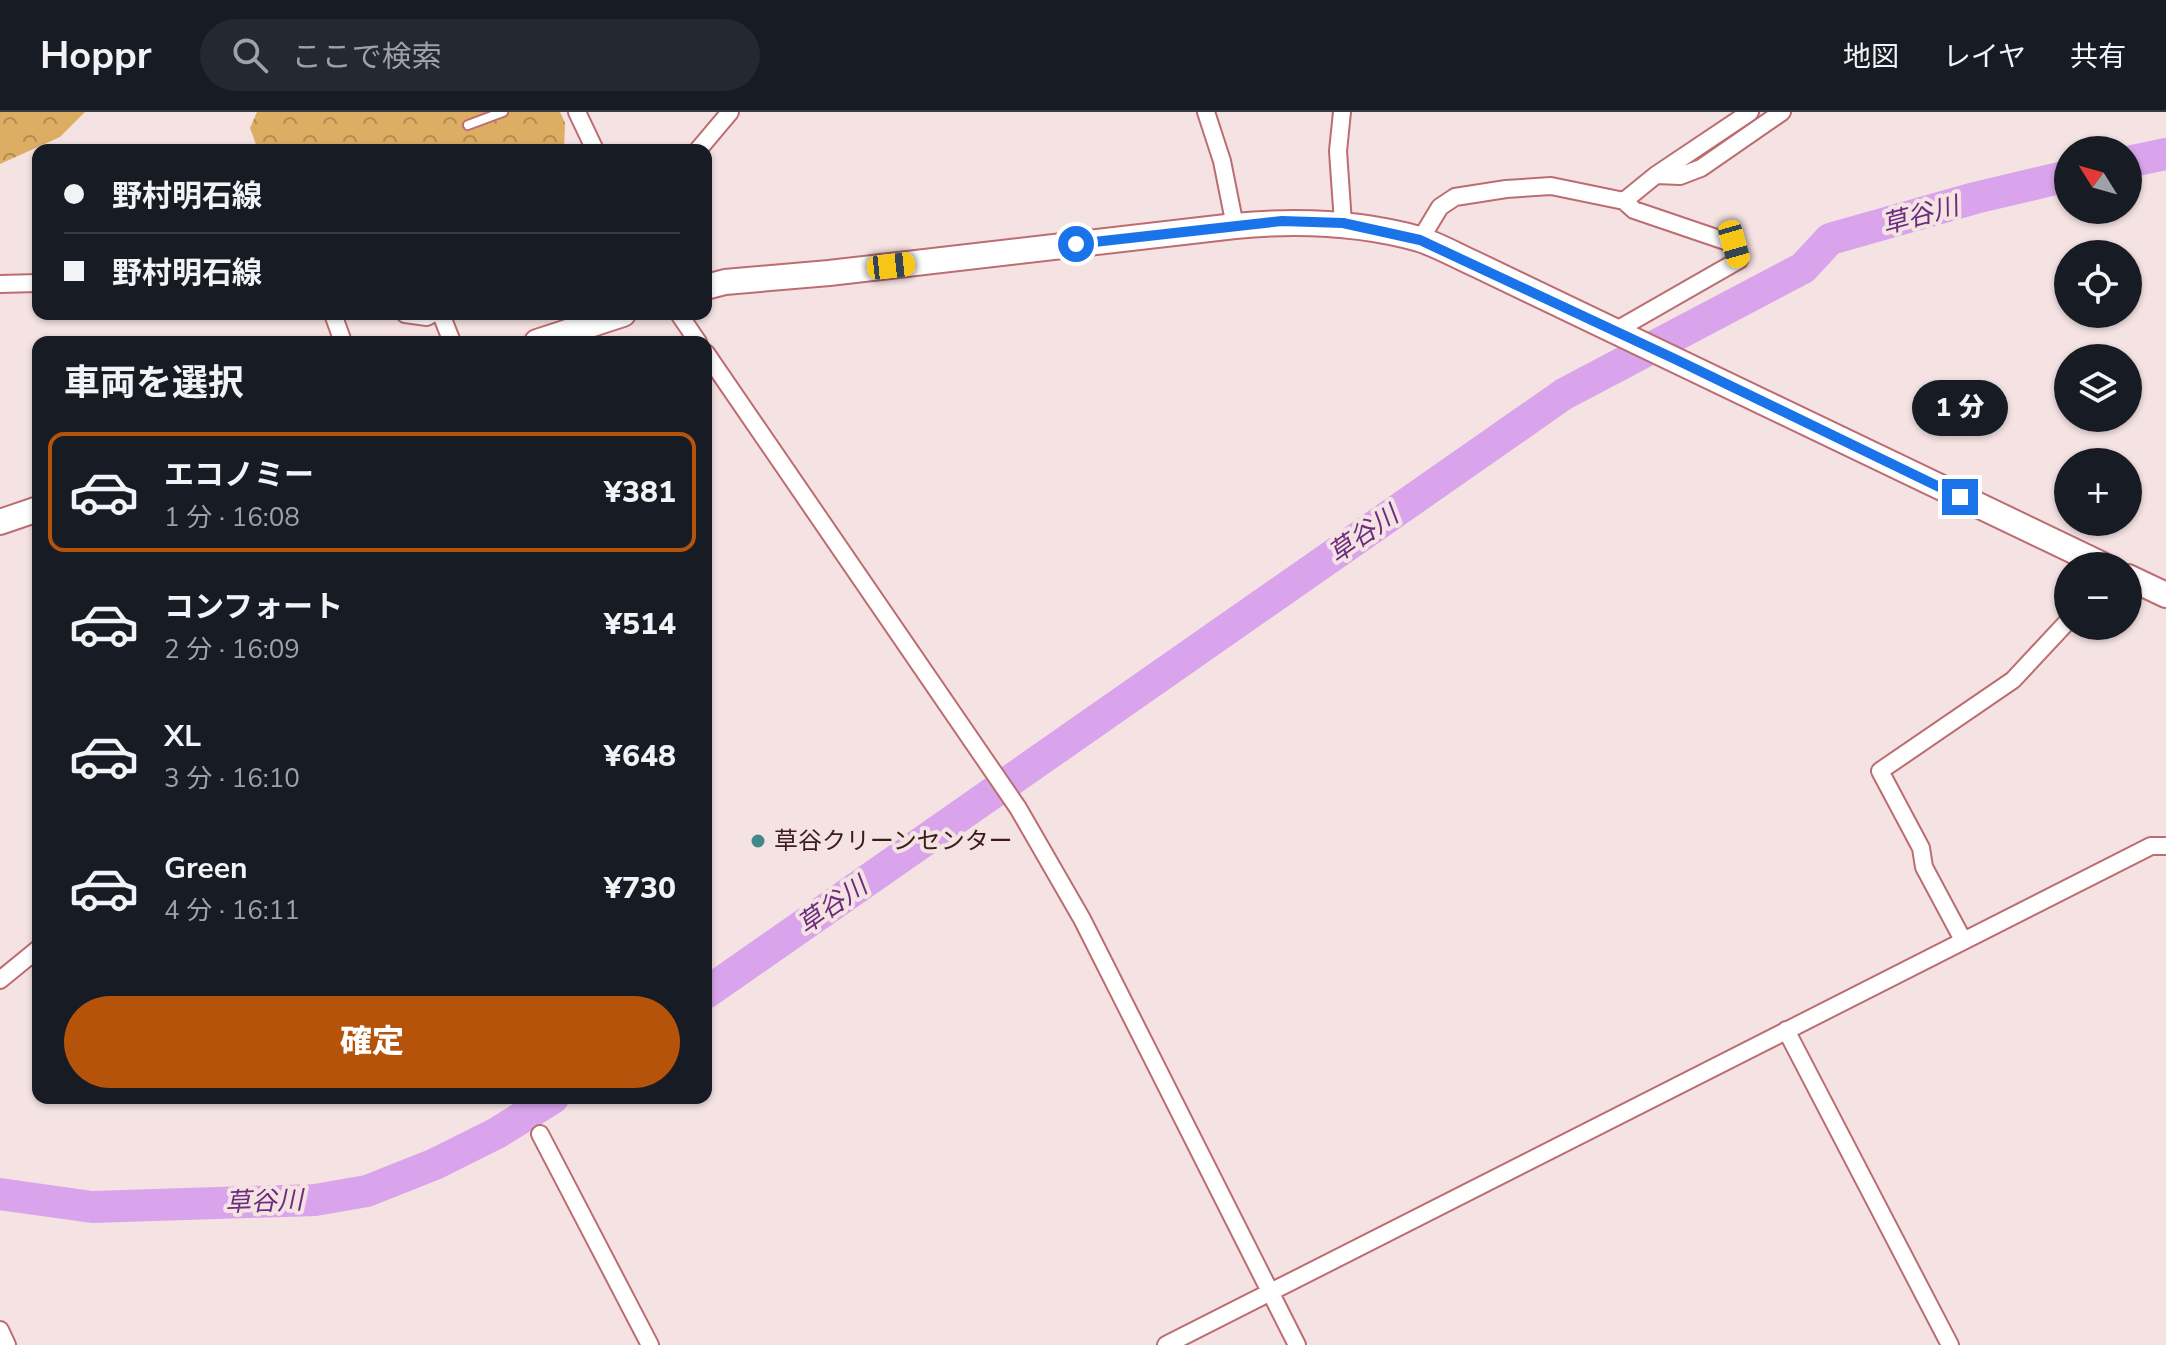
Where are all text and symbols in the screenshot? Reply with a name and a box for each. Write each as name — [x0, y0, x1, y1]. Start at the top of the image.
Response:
search box — [200, 19, 760, 91]
text: Hoppr — [40, 30, 152, 81]
icon: search — [228, 33, 272, 77]
text: ここで検索 — [292, 37, 442, 78]
text: 地図 — [1843, 38, 1899, 76]
text: レイヤ — [1943, 38, 2026, 76]
text: 共有 — [2070, 38, 2126, 76]
north arrow — [2054, 136, 2142, 224]
map controls — [2054, 136, 2142, 640]
text: 野村明石線 — [112, 176, 262, 217]
water label: 草谷川 — [1878, 188, 1965, 242]
car — [1716, 218, 1752, 270]
route start — [1058, 226, 1094, 262]
button: locate — [2054, 240, 2142, 328]
car — [866, 252, 916, 280]
text: 野村明石線 — [112, 253, 262, 294]
button: layers — [2054, 344, 2142, 432]
text: 車両を選択 — [64, 359, 244, 408]
callout: 1 分 — [1912, 381, 2008, 437]
text: 1 分 — [1936, 390, 1984, 425]
button: + — [2054, 448, 2142, 536]
text: エコノミー — [164, 455, 314, 496]
icon: car — [68, 456, 140, 528]
text: ¥381 — [604, 472, 676, 513]
route end — [1942, 479, 1978, 515]
water label: 草谷川 — [1321, 496, 1408, 571]
text: 1 分 · 16:08 — [164, 500, 300, 535]
button: − — [2054, 552, 2142, 640]
text: コンフォート — [164, 587, 343, 628]
icon: car — [68, 588, 140, 660]
text: ¥514 — [604, 604, 676, 645]
text: 2 分 · 16:09 — [164, 632, 300, 667]
text: XL — [164, 716, 201, 757]
icon: car — [68, 720, 140, 792]
text: ¥648 — [604, 736, 676, 777]
text: 3 分 · 16:10 — [164, 761, 300, 796]
place label: 草谷クリーンセンター — [774, 825, 1013, 857]
marker: 草谷クリーンセンター — [749, 832, 767, 850]
text: Green — [164, 848, 248, 889]
icon: car — [68, 852, 140, 924]
water label: 草谷川 — [790, 867, 877, 942]
text: ¥730 — [604, 868, 676, 909]
text: 4 分 · 16:11 — [164, 893, 300, 928]
button: 確定 — [64, 996, 680, 1088]
water label: 草谷川 — [224, 1183, 307, 1220]

